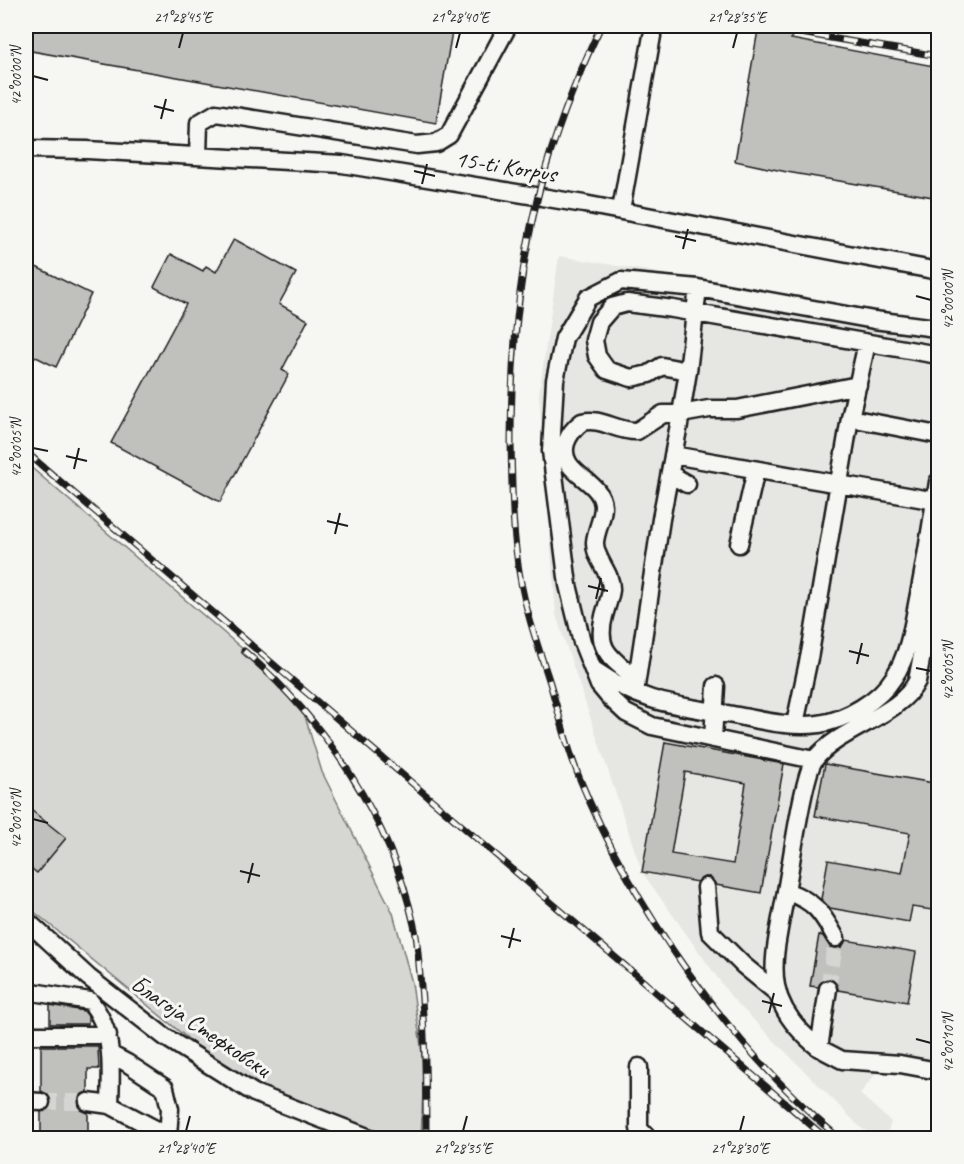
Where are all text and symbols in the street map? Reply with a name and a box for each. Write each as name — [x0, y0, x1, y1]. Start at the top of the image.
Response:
text: 21°28'45"E — [154, 8, 214, 27]
text: 21°28'40"E — [431, 8, 491, 27]
text: 21°28'35"E — [708, 8, 768, 27]
text: 42°00'00"N — [7, 43, 26, 106]
street label: 15-ti Korpus — [453, 143, 562, 189]
text: 42°00'00"N — [939, 267, 958, 330]
text: 42°00'05"N — [7, 415, 26, 478]
text: 42°00'05"N — [939, 638, 958, 701]
text: 42°00'10"N — [7, 786, 26, 849]
street label: Благоја Стефковски — [125, 968, 278, 1085]
text: 42°00'10"N — [939, 1010, 958, 1073]
text: 21°28'40"E — [157, 1139, 217, 1158]
text: 21°28'35"E — [434, 1139, 494, 1158]
text: 21°28'30"E — [711, 1139, 771, 1158]

